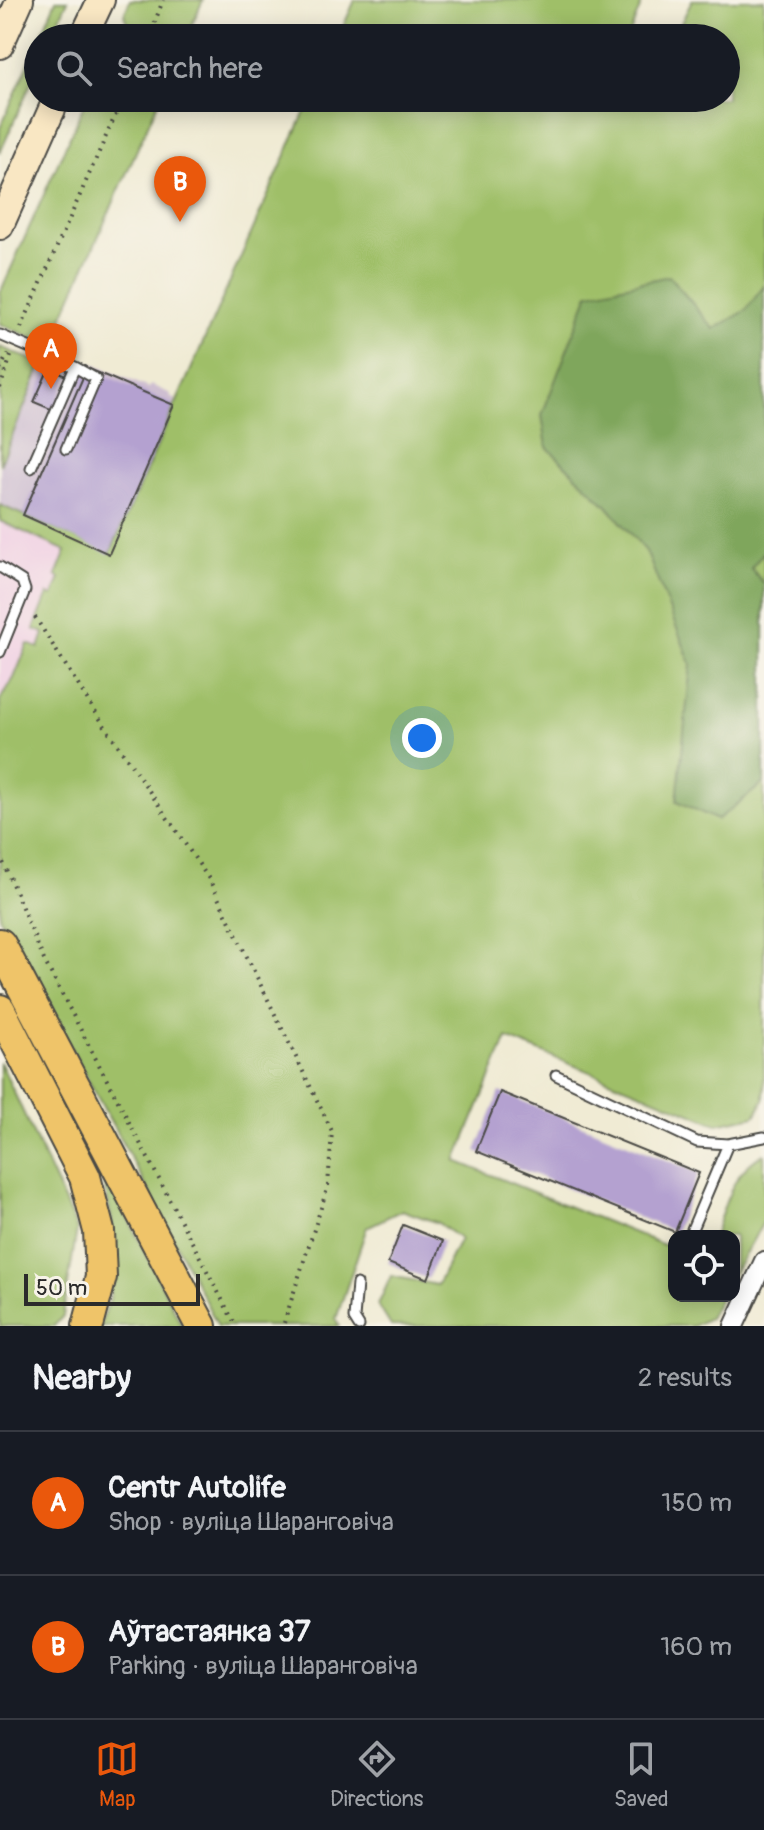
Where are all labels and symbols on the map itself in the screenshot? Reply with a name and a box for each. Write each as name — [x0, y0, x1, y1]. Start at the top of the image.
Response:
pin: B — [154, 156, 206, 222]
pin: A — [25, 323, 77, 389]
your location — [402, 718, 442, 758]
scale bar — [24, 1270, 200, 1306]

